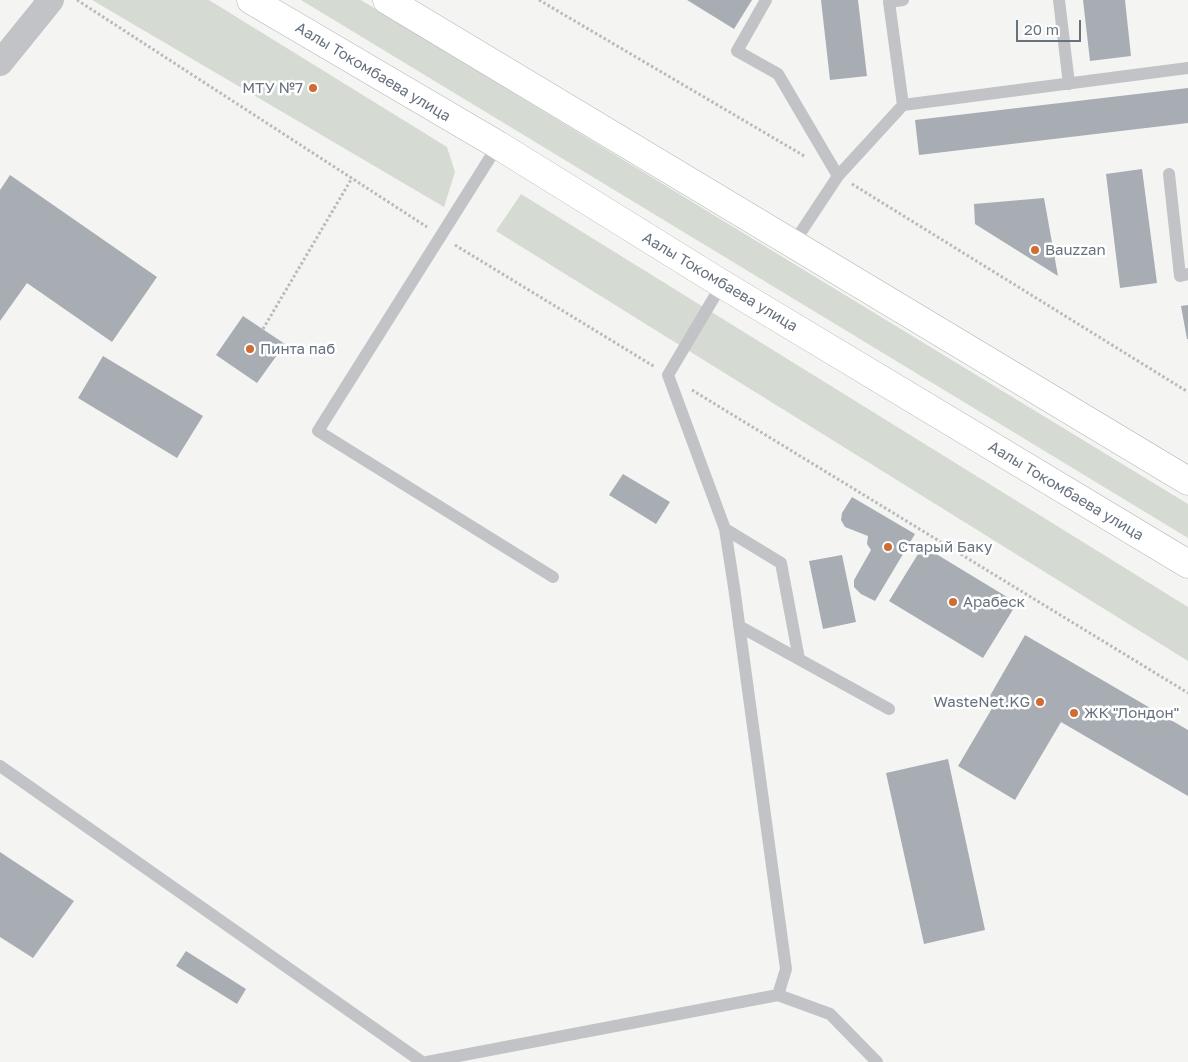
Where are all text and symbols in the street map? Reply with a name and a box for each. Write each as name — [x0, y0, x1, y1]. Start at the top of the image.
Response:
scale bar — [1018, 10, 1083, 42]
street label: Аалы Токомбаева улица — [292, 18, 454, 126]
text: 20 m — [1024, 20, 1059, 38]
place label: МТУ №7 — [242, 79, 303, 97]
marker: МТУ №7 — [307, 82, 319, 94]
street label: Аалы Токомбаева улица — [639, 228, 801, 336]
place label: Bauzzan — [1045, 241, 1106, 259]
marker: Bauzzan — [1029, 244, 1041, 256]
place label: Пинта паб — [260, 340, 335, 358]
marker: Пинта паб — [244, 343, 256, 355]
street label: Аалы Токомбаева улица — [985, 437, 1147, 545]
place label: Старый Баку — [898, 538, 992, 556]
marker: Старый Баку — [882, 541, 894, 553]
place label: Арабеск — [963, 593, 1025, 611]
marker: Арабеск — [947, 596, 959, 608]
place label: WasteNet.KG — [933, 693, 1030, 711]
marker: WasteNet.KG — [1034, 696, 1046, 708]
place label: ЖК "Лондон" — [1084, 704, 1179, 722]
marker: ЖК "Лондон" — [1068, 707, 1080, 719]

